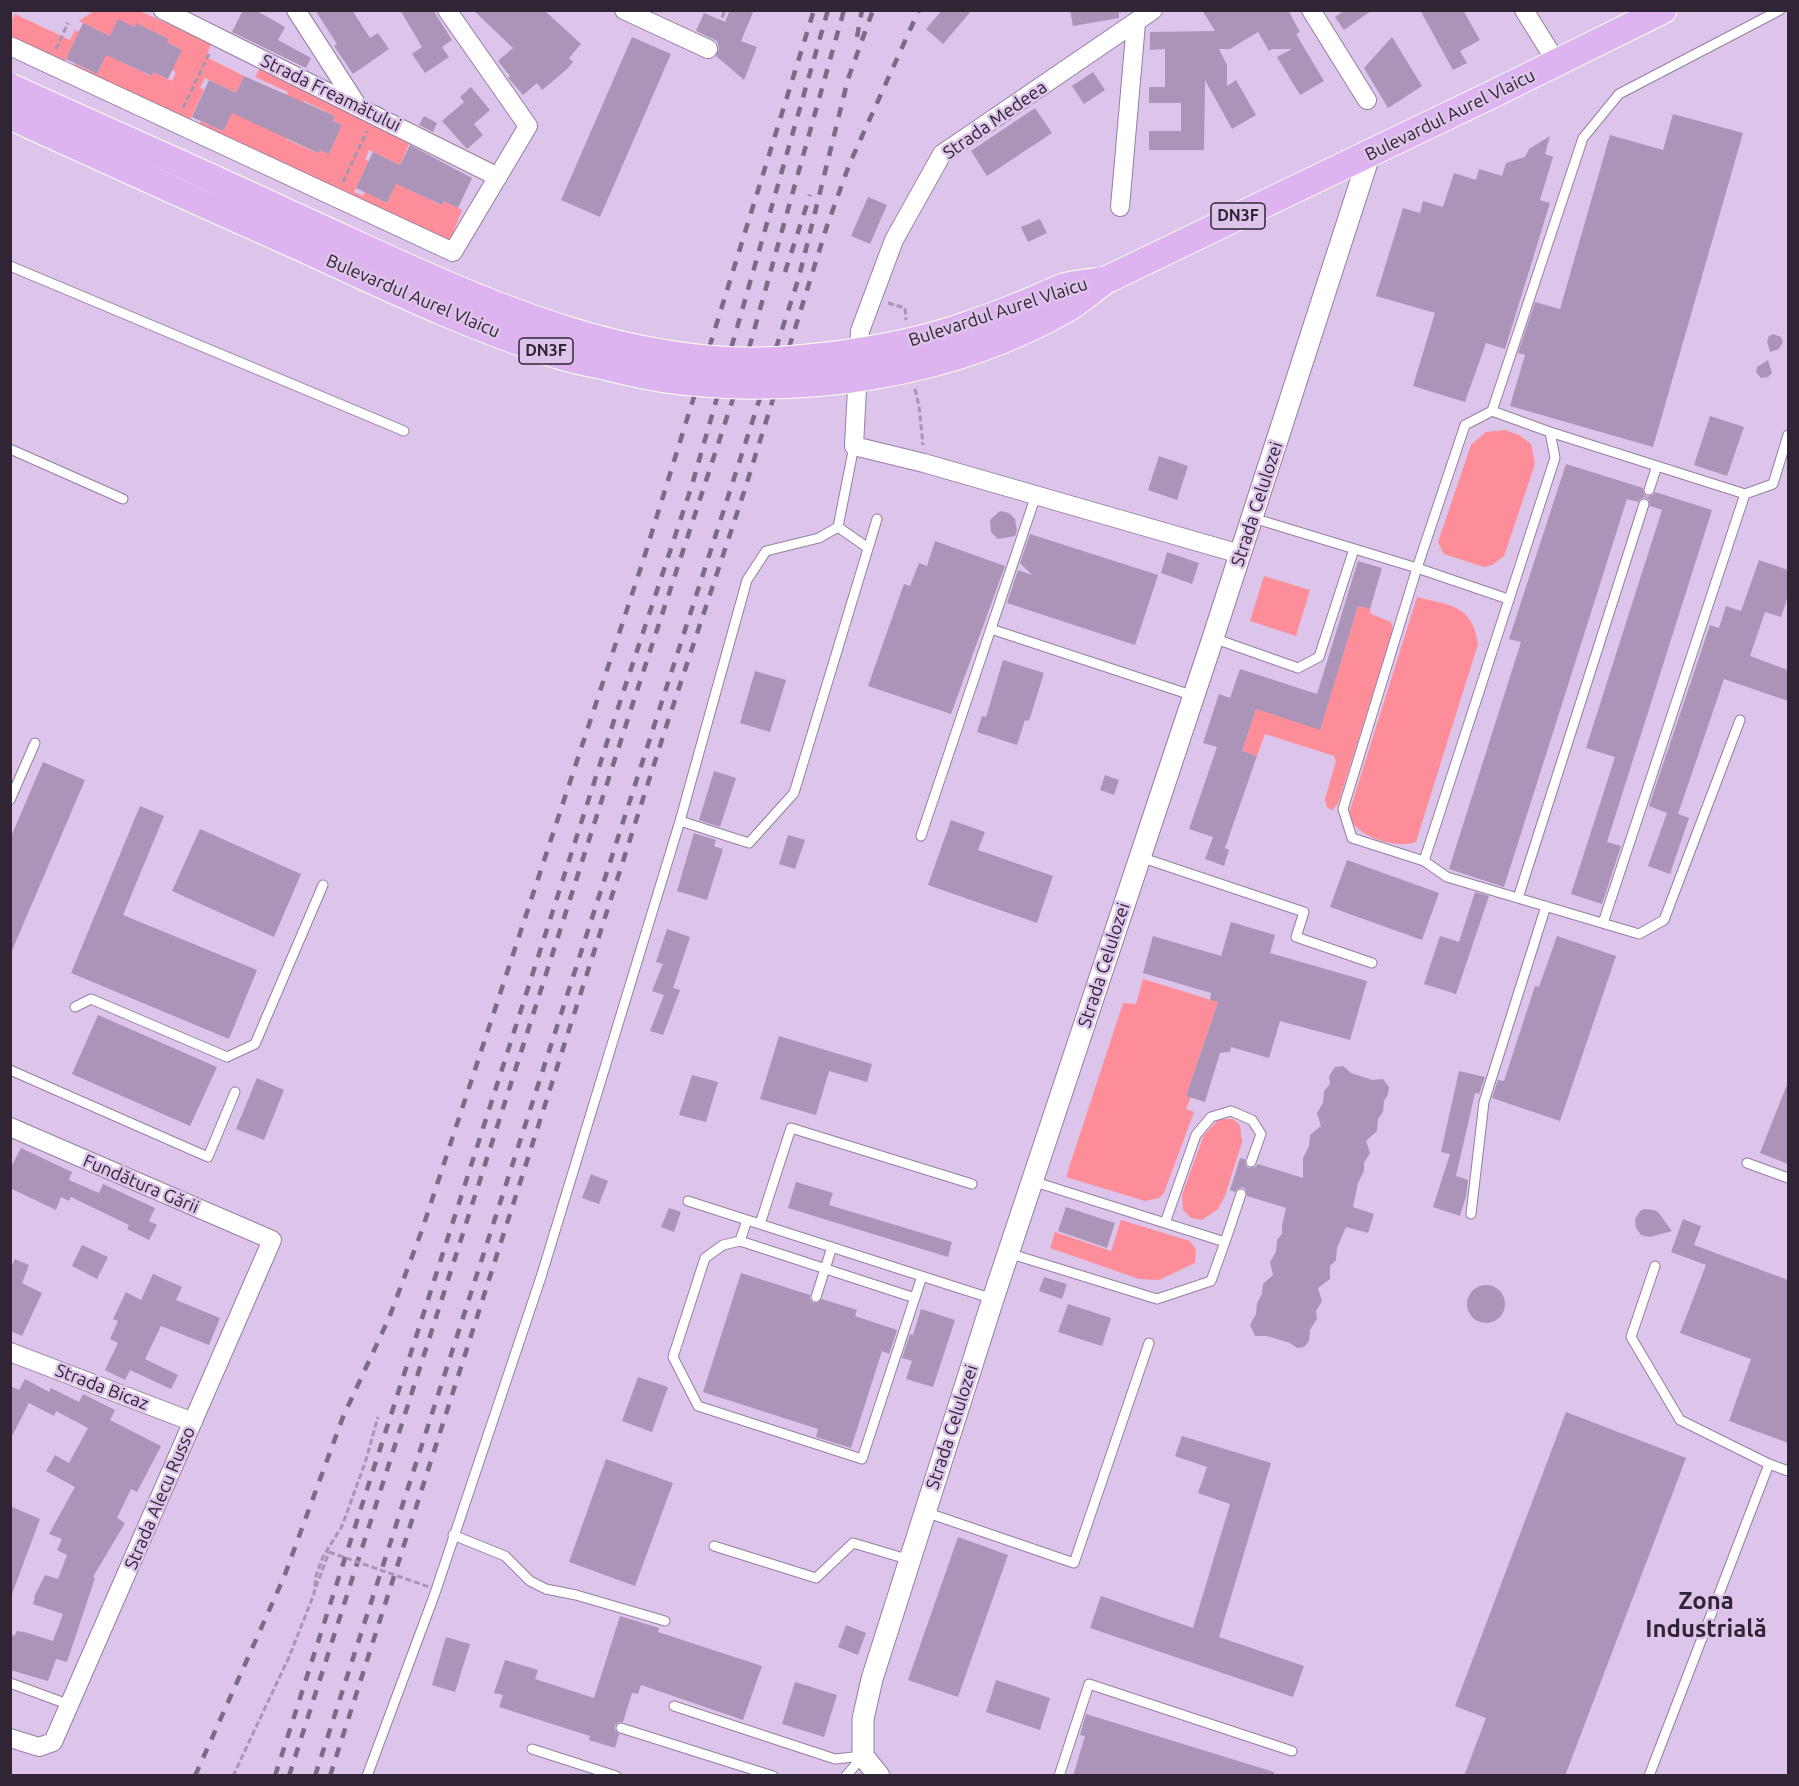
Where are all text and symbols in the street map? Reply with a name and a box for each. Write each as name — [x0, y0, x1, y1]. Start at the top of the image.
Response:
street label: Strada Freamătului — [257, 50, 405, 136]
street label: Bulevardul Aurel Vlaicu — [1361, 64, 1539, 166]
street label: Strada Medeea — [939, 76, 1051, 164]
road number: DN3F — [1211, 203, 1265, 229]
street label: Bulevardul Aurel Vlaicu — [323, 250, 503, 342]
street label: Bulevardul Aurel Vlaicu — [906, 273, 1090, 351]
road number: DN3F — [519, 338, 573, 364]
street label: Strada Celulozei — [1227, 439, 1287, 569]
street label: Strada Celulozei — [1074, 900, 1134, 1030]
street label: Fundătura Gării — [80, 1150, 202, 1218]
street label: Strada Bicaz — [52, 1359, 152, 1415]
street label: Strada Celulozei — [922, 1362, 982, 1492]
street label: Strada Alecu Russo — [120, 1423, 200, 1573]
district label: Zona Industrială — [1645, 1587, 1767, 1643]

